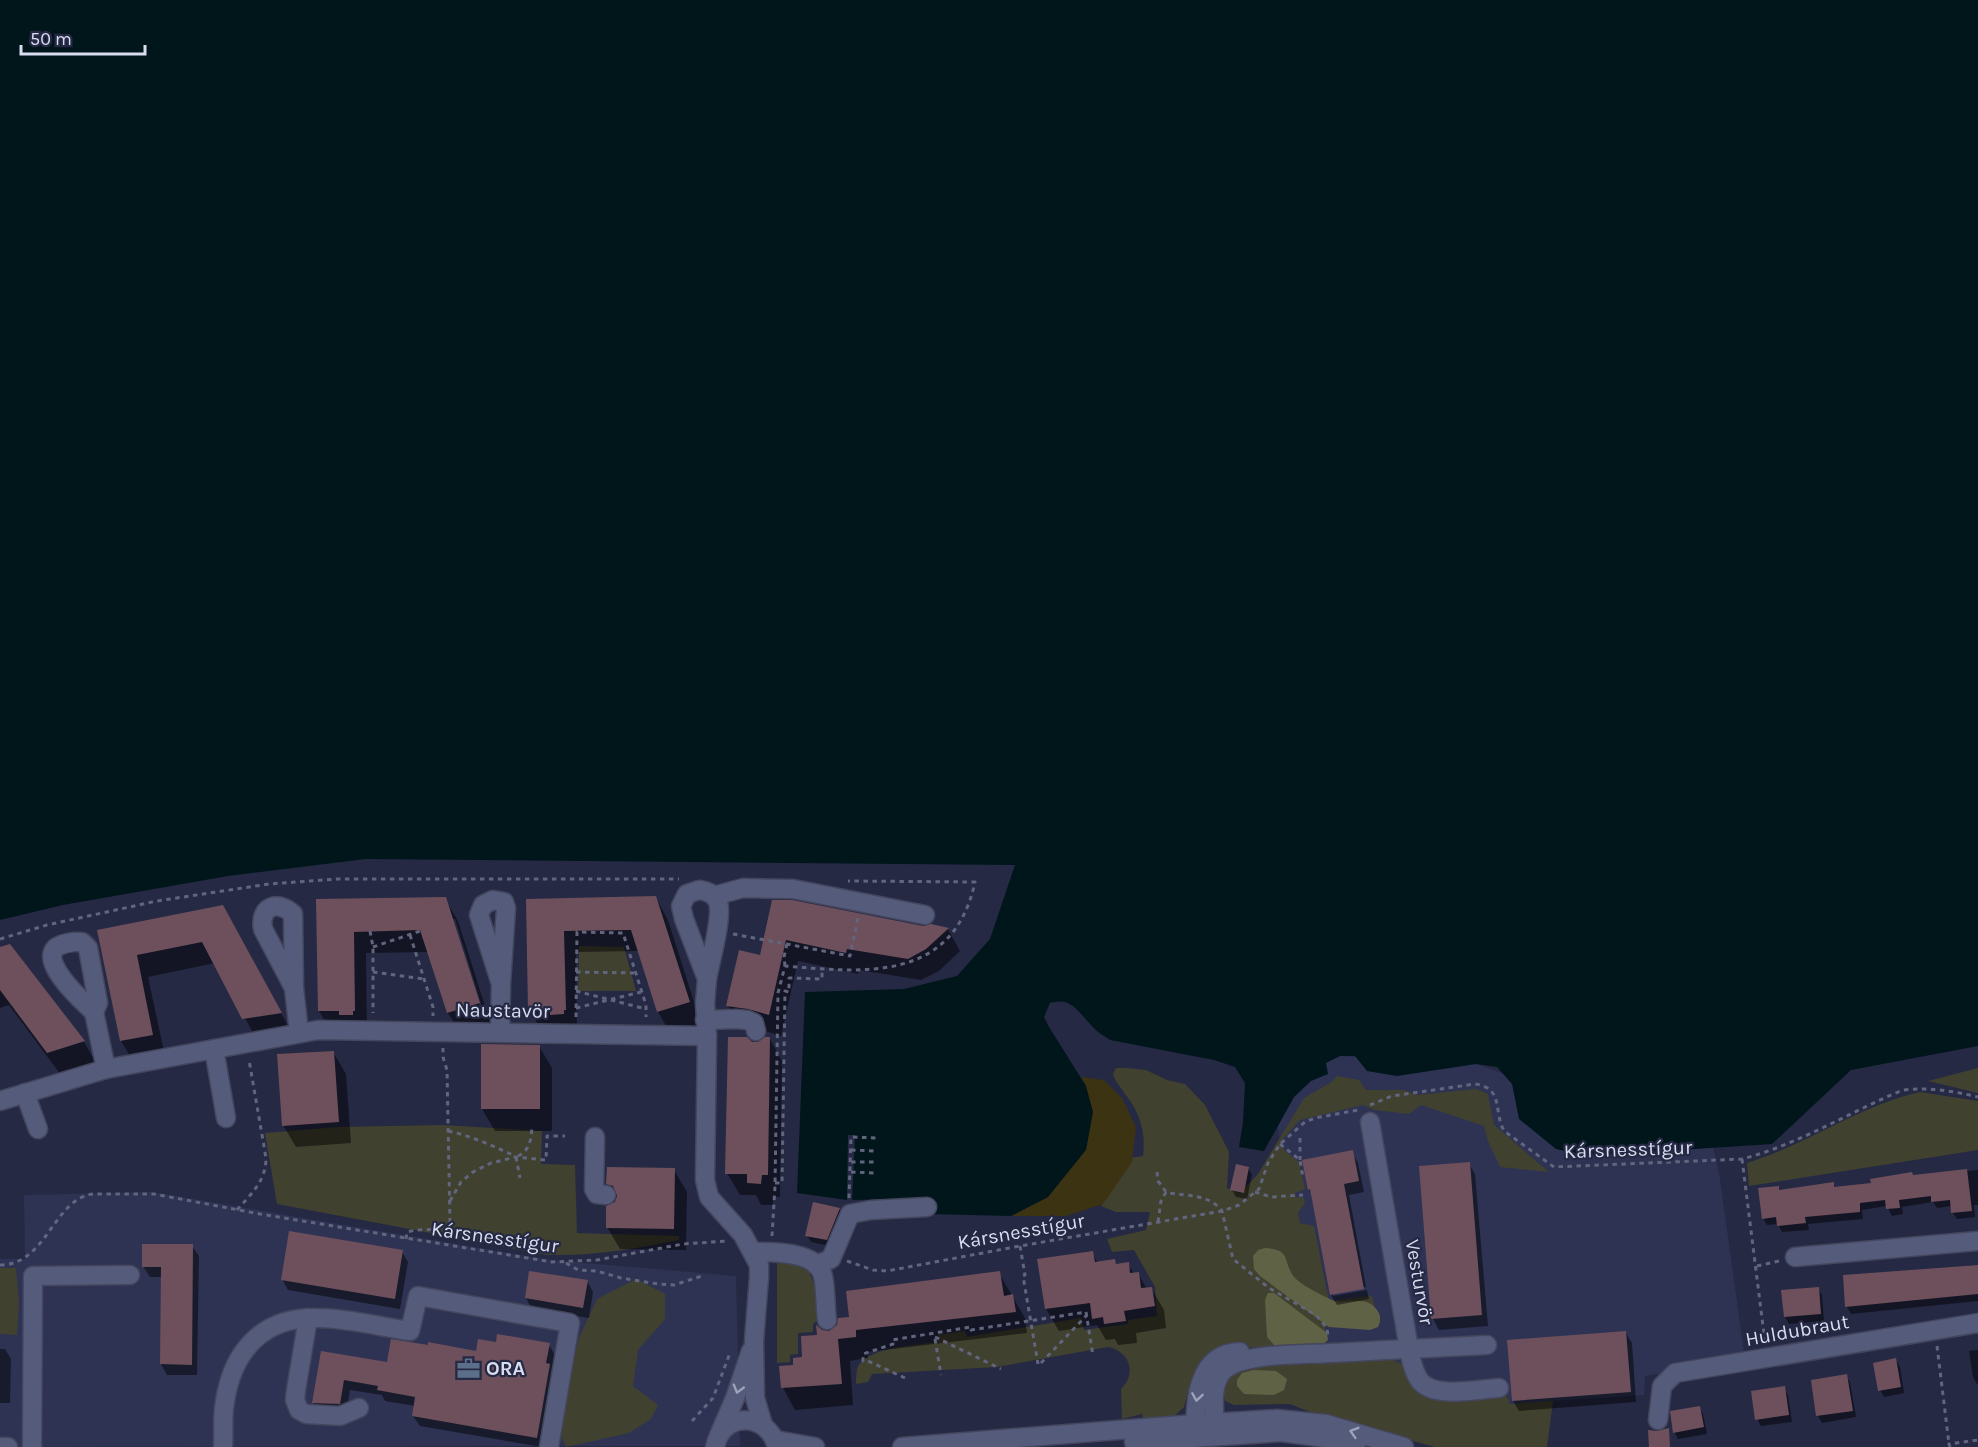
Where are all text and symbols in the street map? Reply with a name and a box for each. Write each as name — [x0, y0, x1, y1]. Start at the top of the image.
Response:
scale bar — [21, 18, 146, 56]
text: 50 m — [30, 28, 72, 50]
street label: Naustavör — [456, 998, 551, 1023]
street label: Kársnesstígur — [1563, 1136, 1693, 1163]
street label: Kársnesstígur — [956, 1209, 1087, 1254]
street label: Kársnesstígur — [430, 1217, 561, 1258]
street label: Vesturvör — [1401, 1238, 1438, 1327]
street label: Huldubraut — [1744, 1310, 1851, 1351]
office icon: ORA — [455, 1355, 481, 1381]
place label: ORA — [486, 1357, 526, 1380]
one-way arrow — [733, 1383, 745, 1393]
one-way arrow — [1191, 1392, 1203, 1402]
one-way arrow — [1349, 1427, 1360, 1439]

